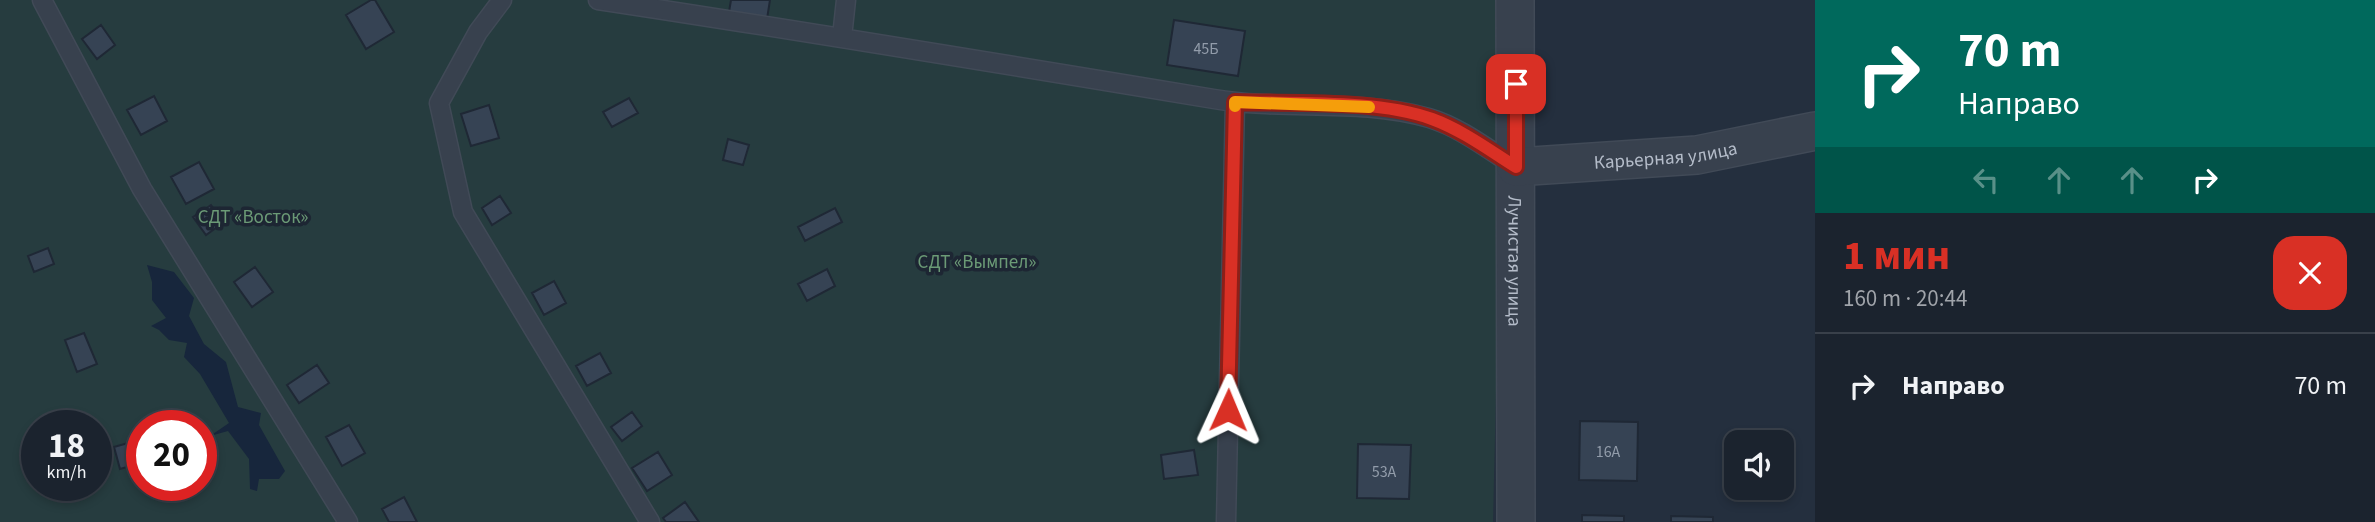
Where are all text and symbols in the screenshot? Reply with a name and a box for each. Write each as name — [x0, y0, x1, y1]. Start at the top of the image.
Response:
text: 70 m — [1958, 16, 2062, 86]
icon: right — [1843, 28, 1934, 119]
house number: 45Б — [1193, 38, 1219, 60]
pin — [1486, 54, 1546, 114]
icon: arrive — [1497, 65, 1535, 103]
text: Направо — [1958, 81, 2080, 127]
street label: Карьерная улица — [1593, 135, 1740, 177]
icon: left — [1967, 161, 2005, 199]
icon: ahead — [2040, 161, 2078, 199]
icon: ahead — [2113, 161, 2151, 199]
icon: right — [2186, 161, 2224, 199]
street label: Лучистая улица — [1500, 195, 1528, 327]
park label: СДТ «Восток» — [198, 204, 308, 231]
text: 1 мин — [1843, 226, 1950, 286]
button: close — [2273, 236, 2347, 310]
park label: СДТ «Вымпел» — [918, 249, 1036, 276]
text: 160 m · 20:44 — [1843, 282, 1967, 315]
icon: right — [1843, 367, 1881, 405]
text: Направо — [1902, 367, 2005, 404]
text: 70 m — [2294, 367, 2347, 404]
position arrow — [1191, 373, 1265, 447]
speed limit sign: 20 — [126, 410, 217, 501]
text: 18 — [48, 421, 85, 471]
map controls — [1724, 430, 1794, 500]
button: sound — [1724, 430, 1794, 500]
house number: 16А — [1596, 441, 1621, 463]
text: km/h — [47, 460, 86, 485]
house number: 53А — [1372, 461, 1397, 483]

